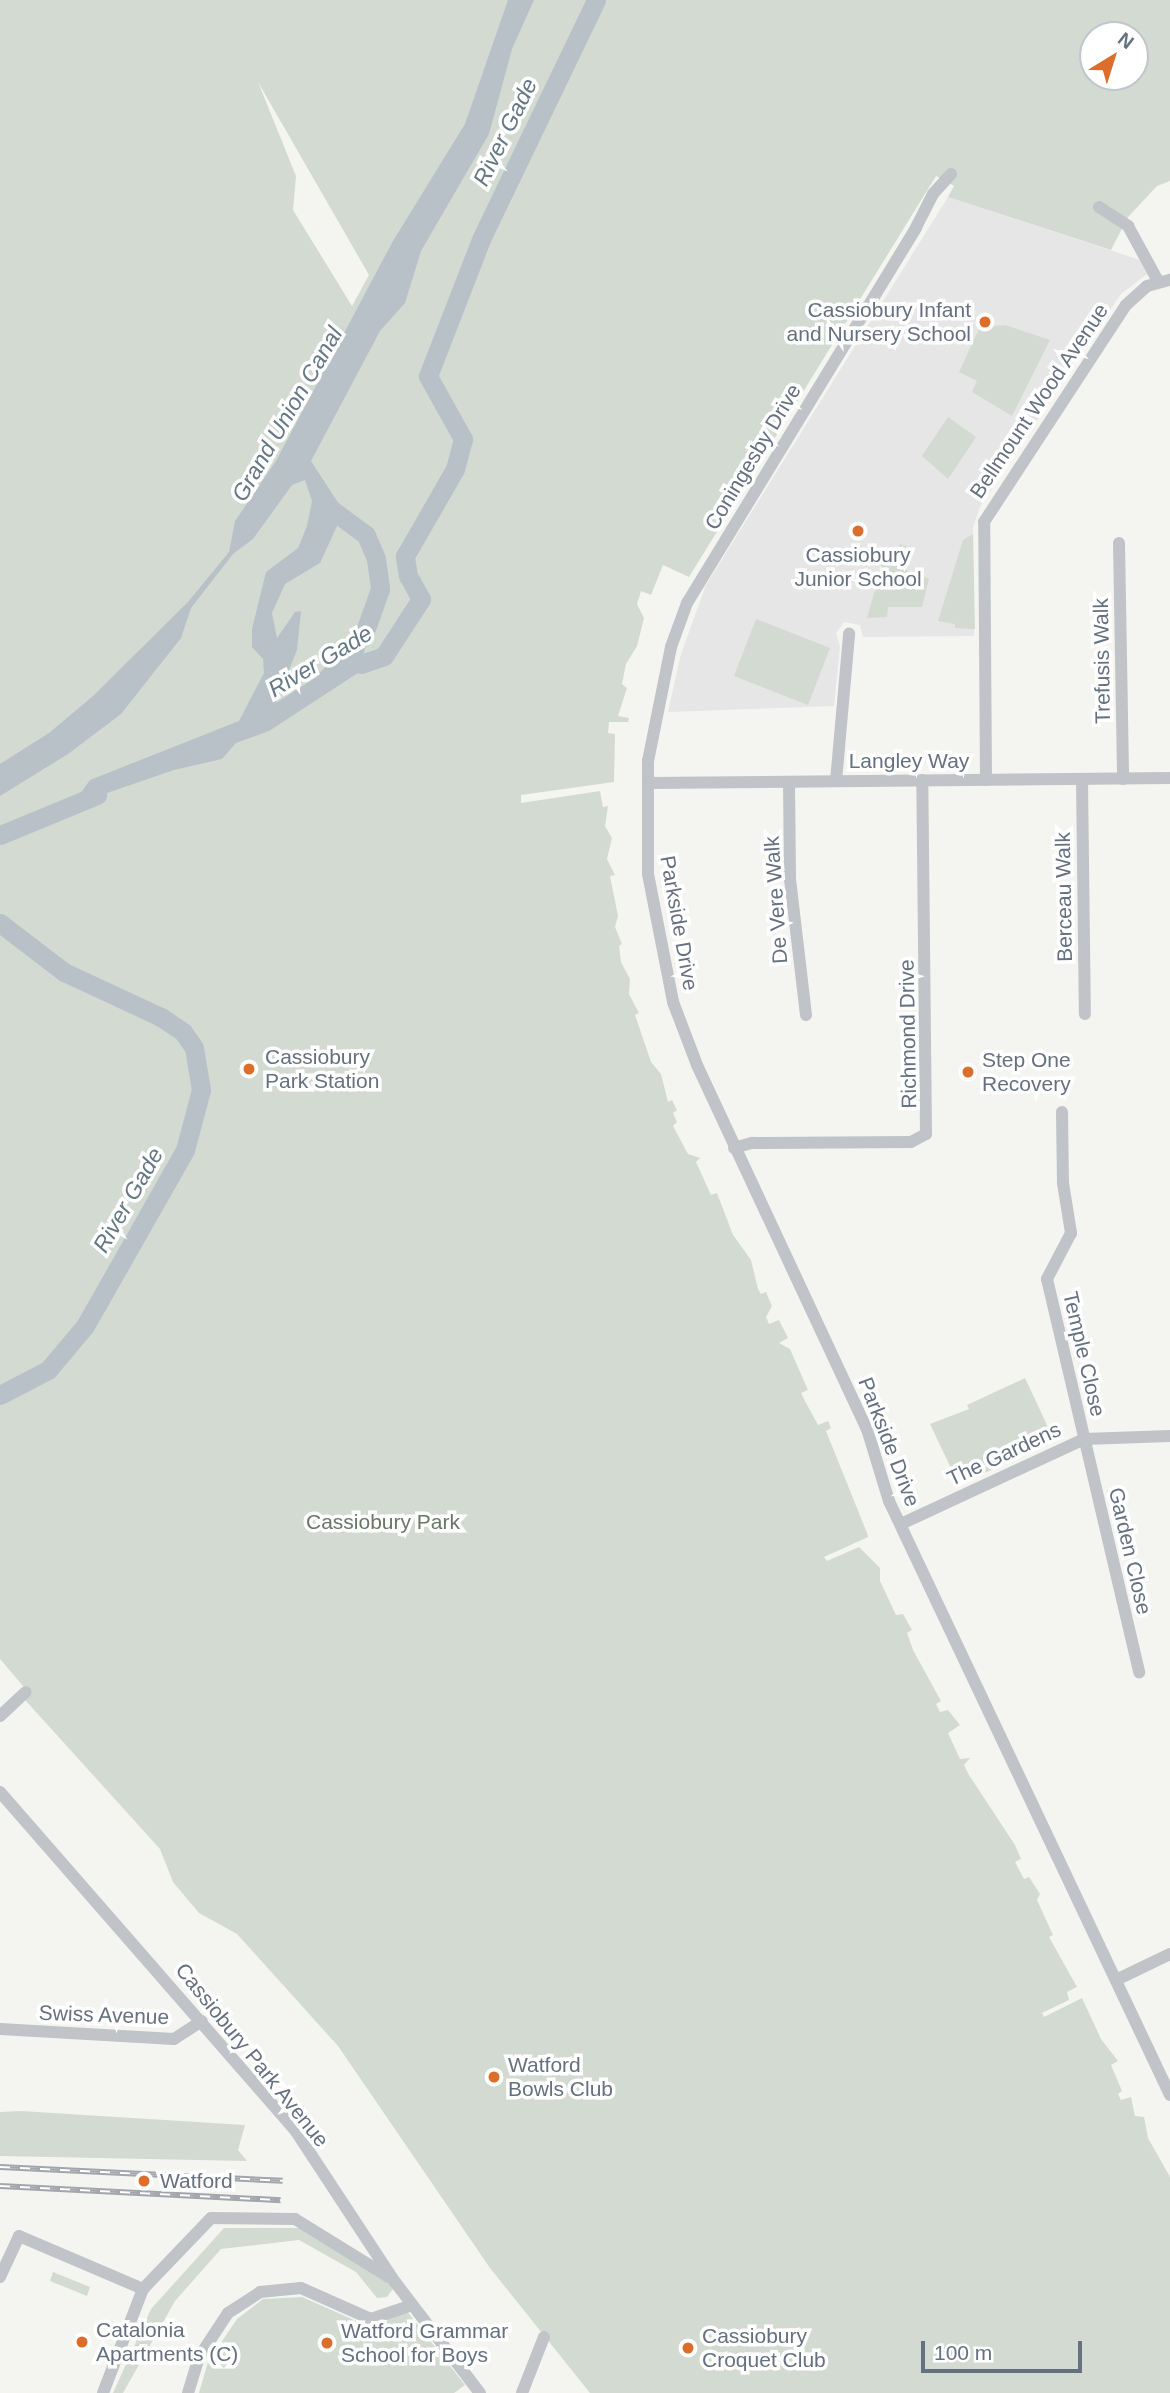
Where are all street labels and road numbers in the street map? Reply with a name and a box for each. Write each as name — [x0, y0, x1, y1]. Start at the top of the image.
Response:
street label: Bellmount Wood Avenue — [964, 298, 1114, 504]
street label: Coningesby Drive — [700, 379, 806, 535]
street label: Trefusis Walk — [1088, 598, 1116, 724]
street label: Langley Way — [849, 748, 969, 774]
street label: Berceau Walk — [1050, 832, 1078, 962]
street label: De Vere Walk — [759, 835, 793, 965]
street label: Parkside Drive — [655, 854, 703, 992]
street label: Richmond Drive — [894, 959, 922, 1109]
street label: Temple Close — [1057, 1289, 1111, 1419]
street label: Parkside Drive — [853, 1374, 925, 1510]
street label: The Gardens — [943, 1417, 1065, 1491]
street label: Garden Close — [1103, 1485, 1157, 1617]
street label: Cassiobury Park Avenue — [170, 1957, 334, 2153]
street label: Swiss Avenue — [38, 2000, 170, 2030]

